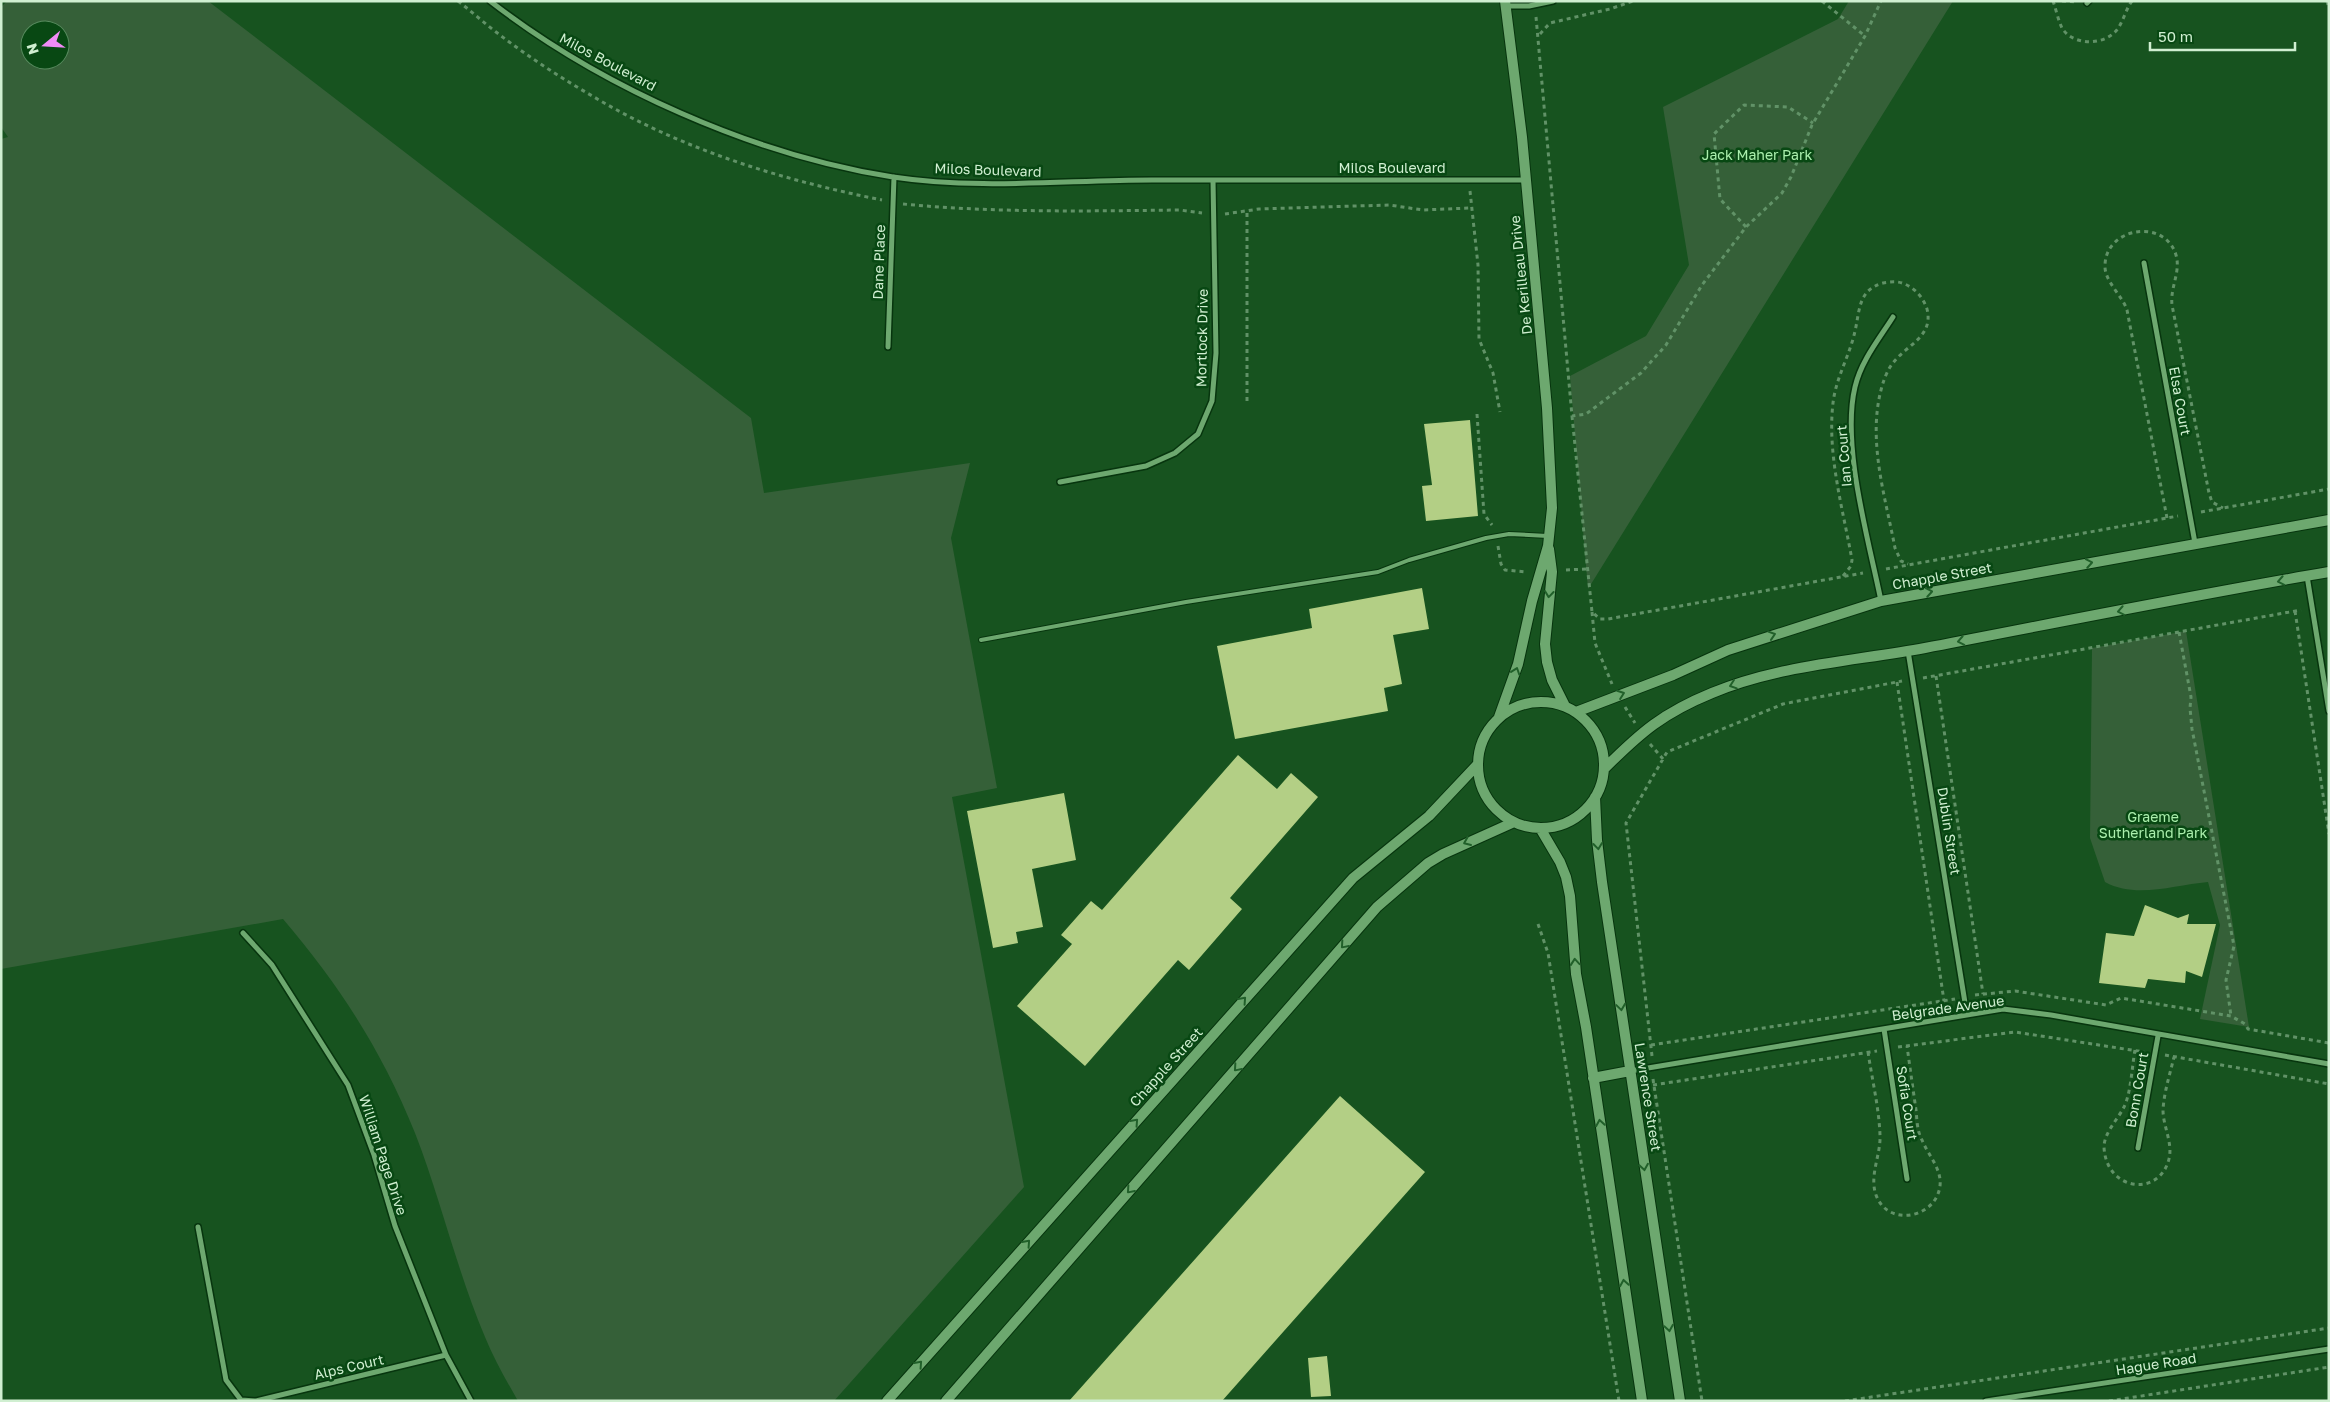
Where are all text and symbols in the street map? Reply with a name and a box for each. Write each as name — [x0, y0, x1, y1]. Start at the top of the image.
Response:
north arrow — [20, 20, 70, 70]
scale bar — [2150, 20, 2295, 52]
text: 50 m — [2158, 27, 2193, 45]
street label: Milos Boulevard — [557, 29, 660, 94]
text: N — [22, 41, 42, 57]
park label: Jack Maher Park — [1702, 146, 1812, 163]
street label: Milos Boulevard — [934, 159, 1042, 180]
street label: Milos Boulevard — [1338, 159, 1446, 176]
street label: De Kerilleau Drive — [1506, 215, 1535, 335]
street label: Dane Place — [869, 224, 888, 300]
street label: Mortlock Drive — [1192, 289, 1211, 387]
street label: Elsa Court — [2166, 365, 2195, 437]
street label: Ian Court — [1832, 424, 1855, 488]
street label: Chapple Street — [1891, 558, 1993, 593]
one-way arrow — [2084, 558, 2093, 568]
one-way arrow — [2276, 575, 2285, 585]
one-way arrow — [1924, 588, 1933, 598]
one-way arrow — [1544, 591, 1555, 599]
one-way arrow — [2117, 605, 2125, 616]
one-way arrow — [1768, 631, 1776, 641]
one-way arrow — [1957, 635, 1966, 645]
one-way arrow — [1510, 667, 1520, 675]
one-way arrow — [1730, 679, 1738, 689]
one-way arrow — [1616, 690, 1625, 700]
street label: Dublin Street — [1934, 786, 1965, 876]
park label: Graeme Sutherland Park — [2099, 808, 2207, 841]
one-way arrow — [1463, 836, 1472, 847]
one-way arrow — [1592, 842, 1603, 850]
one-way arrow — [1341, 940, 1350, 949]
one-way arrow — [1569, 958, 1580, 966]
street label: Belgrade Avenue — [1891, 991, 2005, 1024]
one-way arrow — [1237, 997, 1246, 1006]
one-way arrow — [1615, 1002, 1625, 1011]
street label: Chapple Street — [1126, 1024, 1206, 1110]
street label: Lawrence Street — [1631, 1041, 1665, 1153]
street label: Bonn Court — [2122, 1051, 2151, 1129]
one-way arrow — [1234, 1062, 1243, 1071]
street label: Sofia Court — [1893, 1064, 1922, 1141]
street label: William Page Drive — [356, 1093, 411, 1217]
one-way arrow — [1129, 1118, 1138, 1127]
one-way arrow — [1595, 1118, 1605, 1127]
one-way arrow — [1639, 1163, 1649, 1172]
one-way arrow — [1127, 1184, 1136, 1193]
one-way arrow — [1021, 1240, 1030, 1249]
one-way arrow — [1619, 1279, 1630, 1287]
one-way arrow — [1663, 1324, 1674, 1332]
street label: Hague Road — [2114, 1349, 2198, 1378]
street label: Alps Court — [312, 1350, 385, 1383]
one-way arrow — [913, 1361, 922, 1370]

